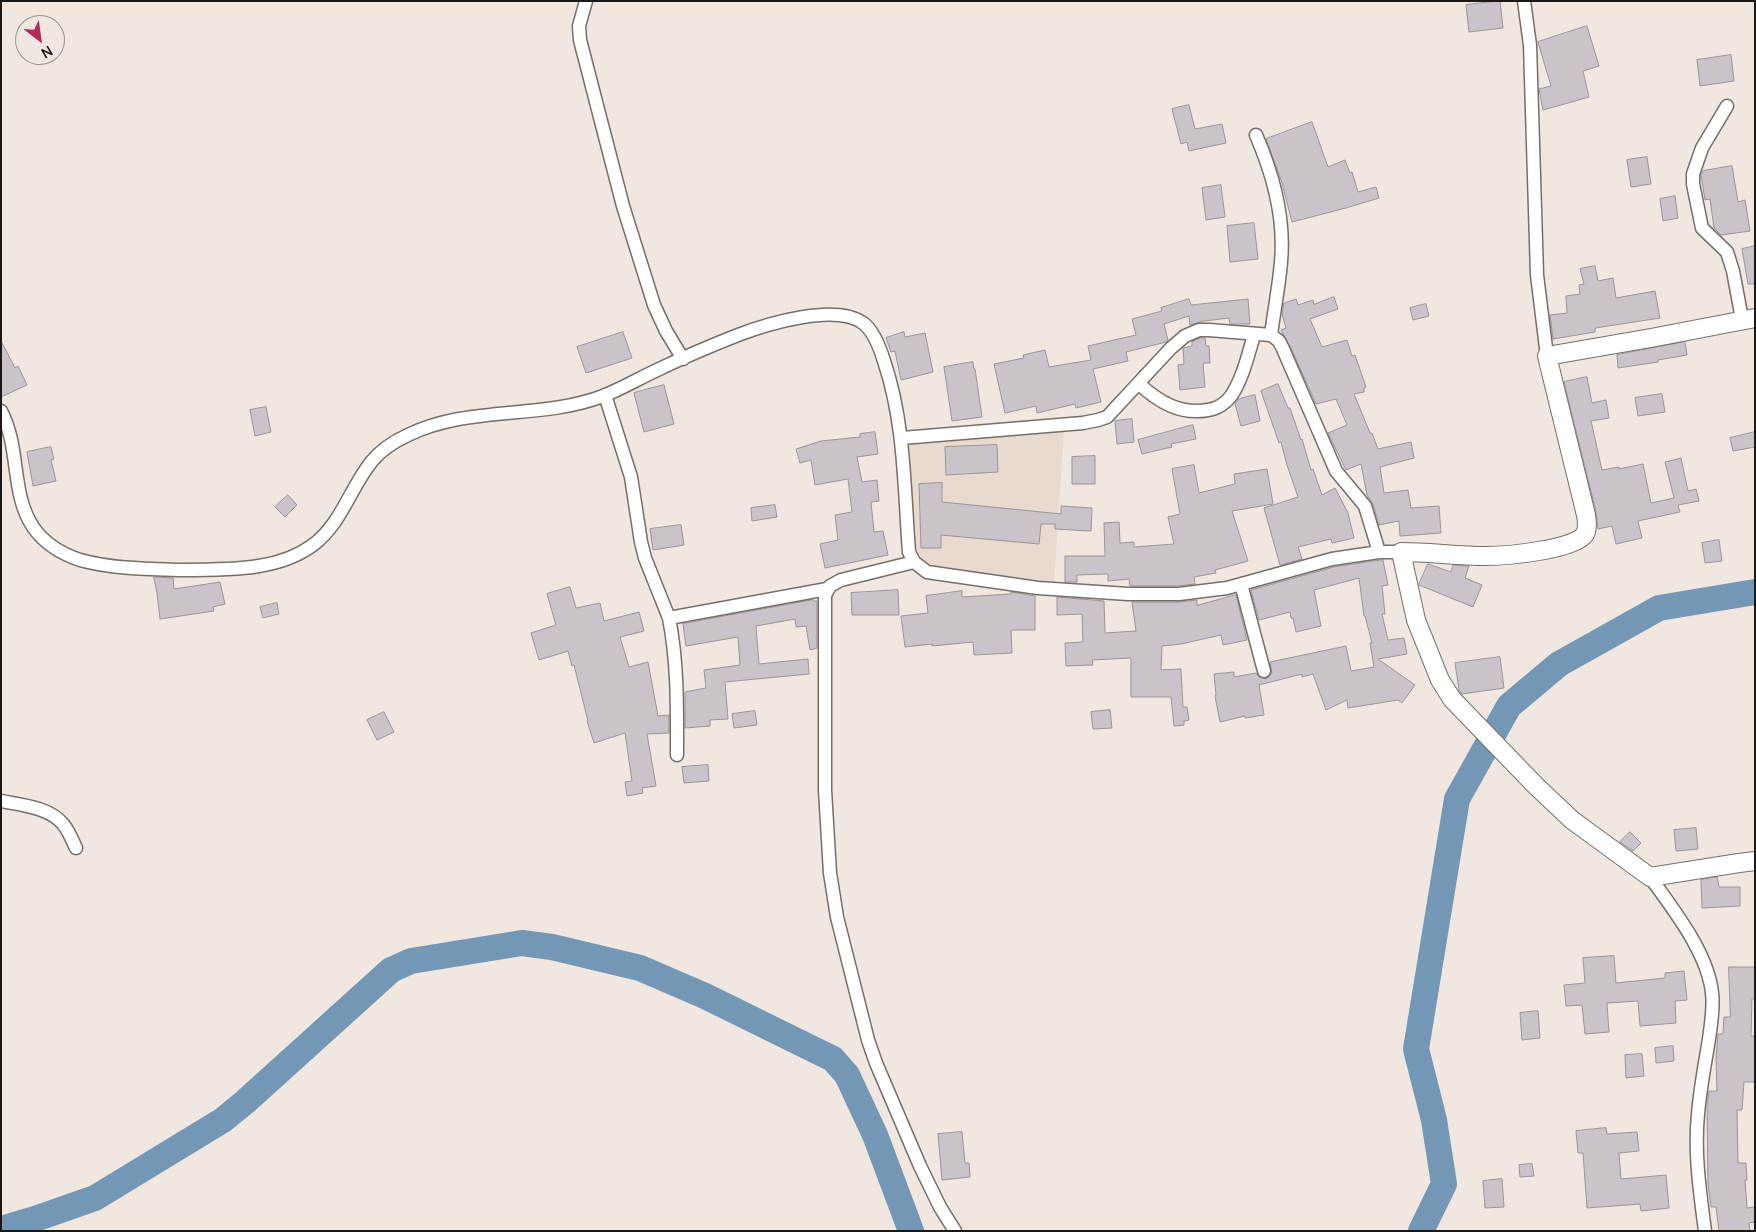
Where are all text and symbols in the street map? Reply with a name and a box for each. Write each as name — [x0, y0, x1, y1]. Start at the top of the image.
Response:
north arrow — [15, 15, 65, 65]
text: N — [38, 42, 56, 63]

